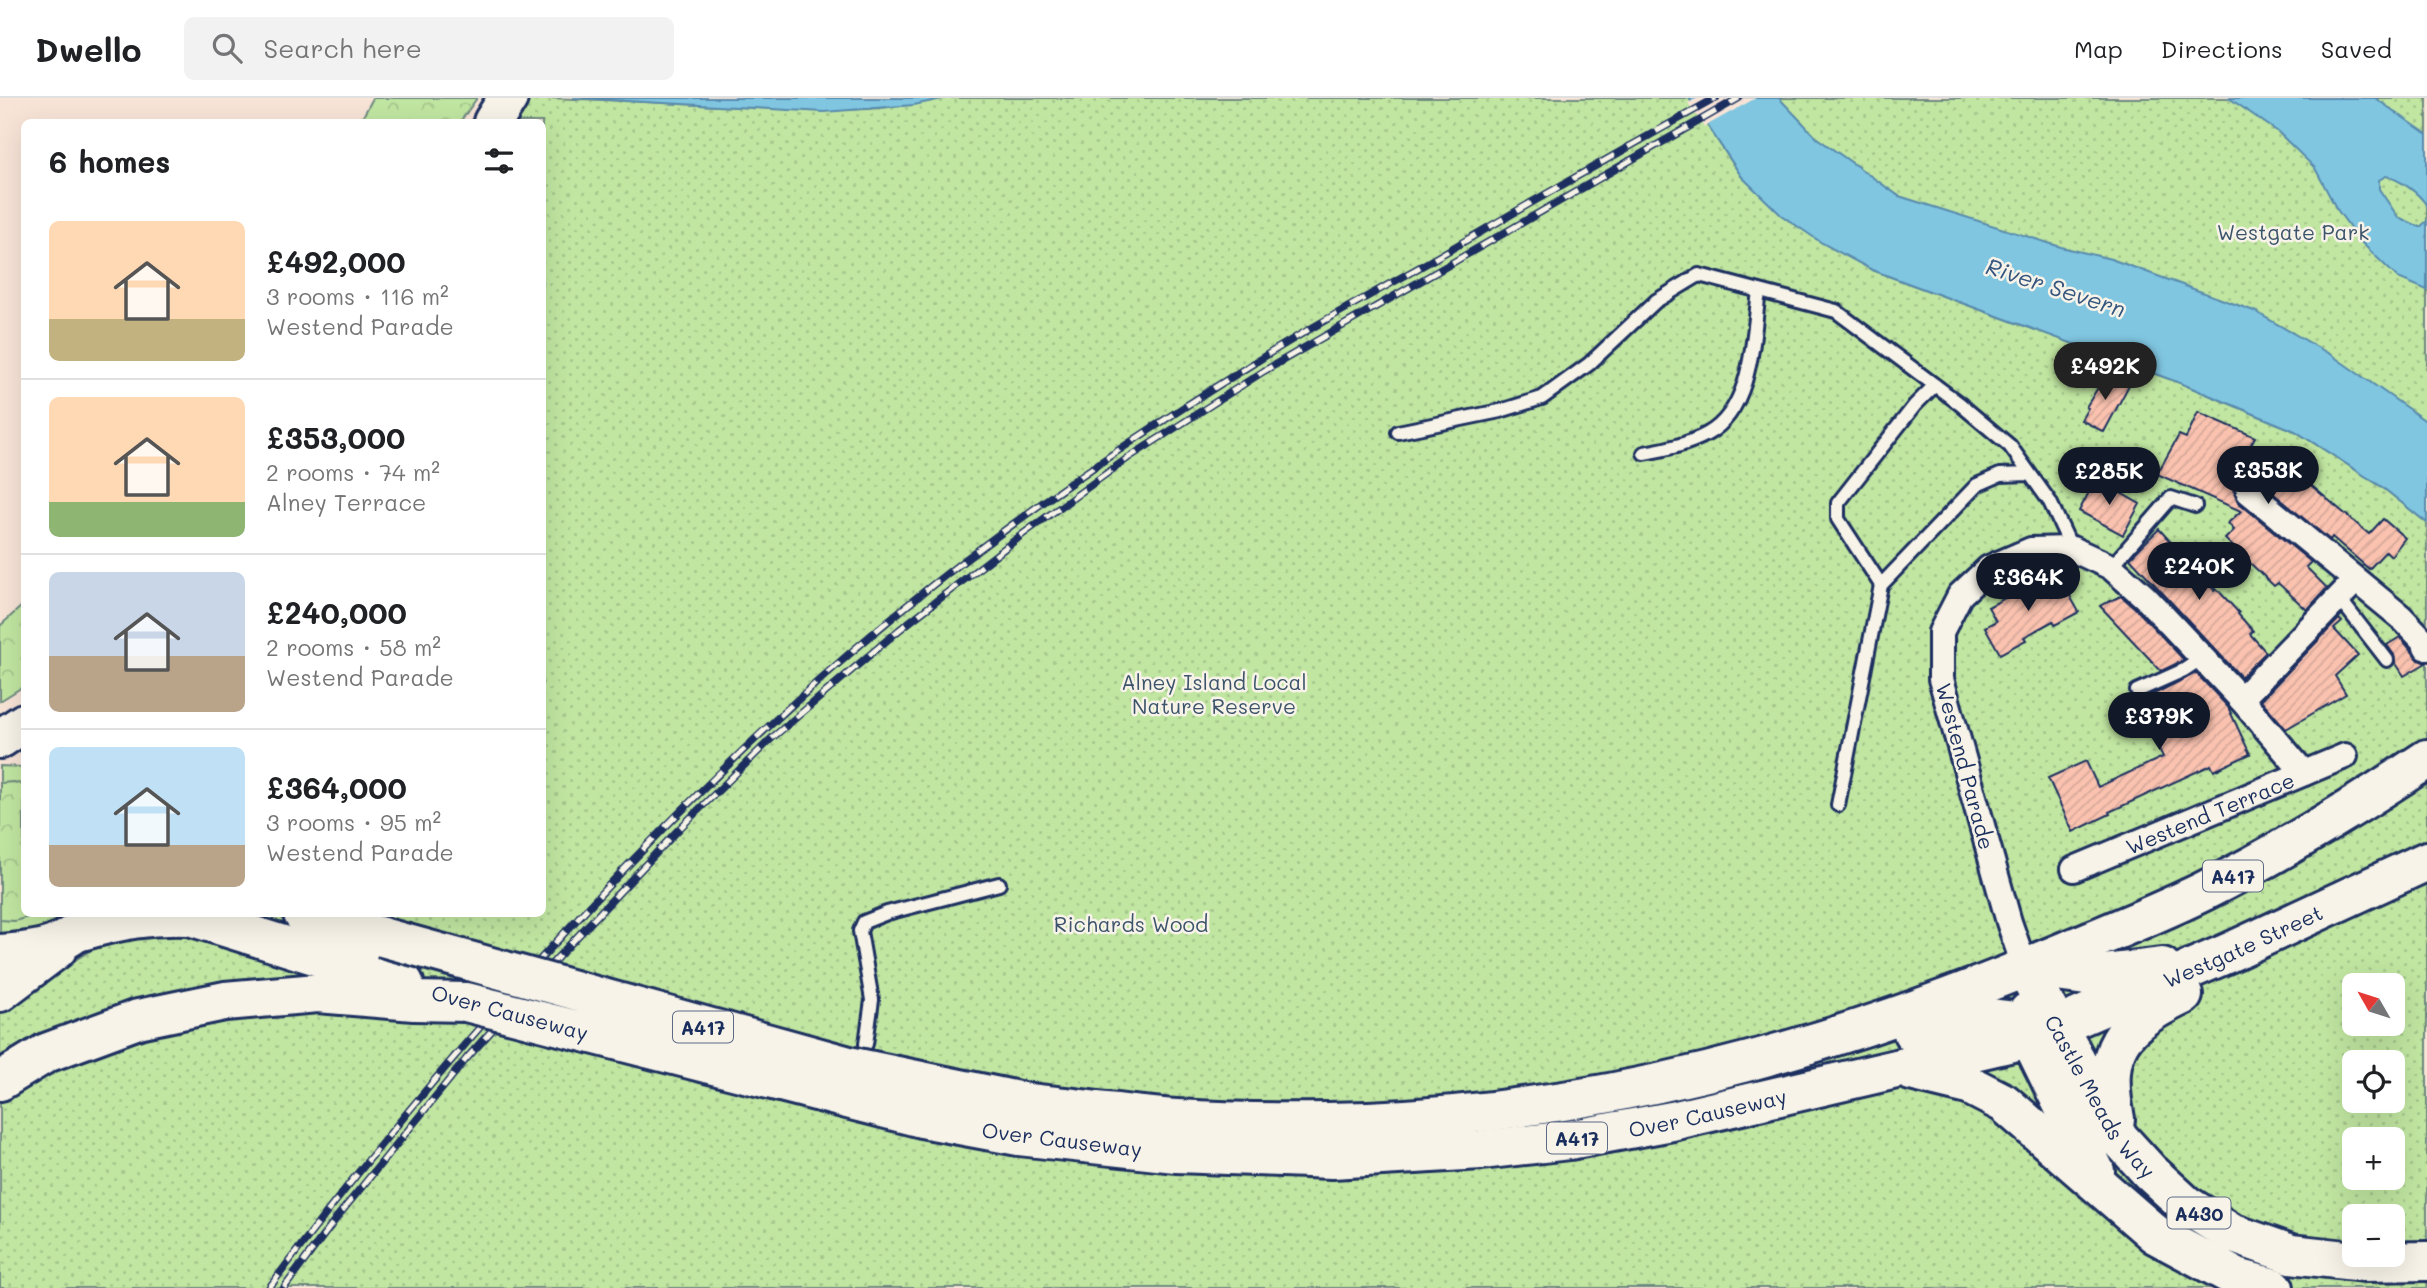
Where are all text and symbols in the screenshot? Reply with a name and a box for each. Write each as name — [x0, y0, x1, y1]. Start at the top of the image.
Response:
search box — [184, 17, 674, 80]
text: Dwello — [35, 27, 142, 70]
icon: search — [208, 29, 246, 67]
text: Search here — [264, 31, 422, 65]
text: Map — [2074, 33, 2123, 64]
text: Directions — [2161, 33, 2283, 64]
text: Saved — [2321, 33, 2392, 64]
text: 6 homes — [49, 141, 170, 181]
icon: filters — [480, 142, 518, 180]
park label: Westgate Park — [2217, 218, 2369, 245]
text: £492,000 — [266, 241, 406, 281]
icon: home — [105, 249, 189, 333]
water label: River Severn — [1982, 250, 2130, 324]
text: 3 rooms · 116 m² — [266, 281, 449, 311]
text: Westend Parade — [266, 311, 454, 341]
pin: £492K — [2056, 342, 2154, 402]
text: £492K — [2070, 350, 2140, 380]
text: £353,000 — [266, 417, 405, 457]
icon: home — [105, 425, 189, 509]
pin: £353K — [2219, 446, 2317, 506]
pin: £285K — [2060, 448, 2158, 507]
text: £353K — [2233, 454, 2303, 484]
text: £285K — [2074, 455, 2144, 485]
text: 2 rooms · 74 m² — [266, 457, 440, 487]
text: Alney Terrace — [266, 487, 426, 517]
pin: £240K — [2150, 542, 2248, 602]
text: £240K — [2163, 550, 2235, 580]
pin: £364K — [1979, 554, 2077, 613]
text: £364K — [1992, 561, 2064, 591]
text: £240,000 — [266, 592, 407, 632]
icon: home — [105, 600, 189, 684]
text: 2 rooms · 58 m² — [266, 632, 441, 662]
text: Westend Parade — [266, 662, 454, 692]
park label: Alney Island Local Nature Reserve — [1121, 668, 1307, 719]
street label: Westend Parade — [1931, 680, 2001, 852]
pin: £379K — [2110, 692, 2208, 752]
text: £379K — [2124, 700, 2194, 730]
street label: Westend Terrace — [2121, 765, 2298, 859]
text: £364,000 — [266, 767, 407, 807]
icon: home — [105, 775, 189, 859]
text: 3 rooms · 95 m² — [266, 807, 441, 837]
text: Westend Parade — [266, 837, 454, 867]
road number: A417 — [2203, 860, 2263, 891]
street label: Westgate Street — [2159, 898, 2327, 993]
park label: Richards Wood — [1054, 910, 1208, 937]
north arrow — [2342, 973, 2404, 1036]
map controls — [2342, 973, 2405, 1267]
street label: Over Causeway — [429, 978, 591, 1046]
street label: Castle Meads Way — [2040, 1010, 2162, 1183]
road number: A417 — [673, 1012, 733, 1043]
button: locate — [2342, 1050, 2405, 1113]
street label: Over Causeway — [1626, 1081, 1789, 1142]
street label: Over Causeway — [980, 1116, 1144, 1162]
road number: A417 — [1547, 1122, 1607, 1154]
button: + — [2342, 1127, 2405, 1190]
road number: A430 — [2168, 1198, 2230, 1228]
button: − — [2342, 1204, 2405, 1267]

